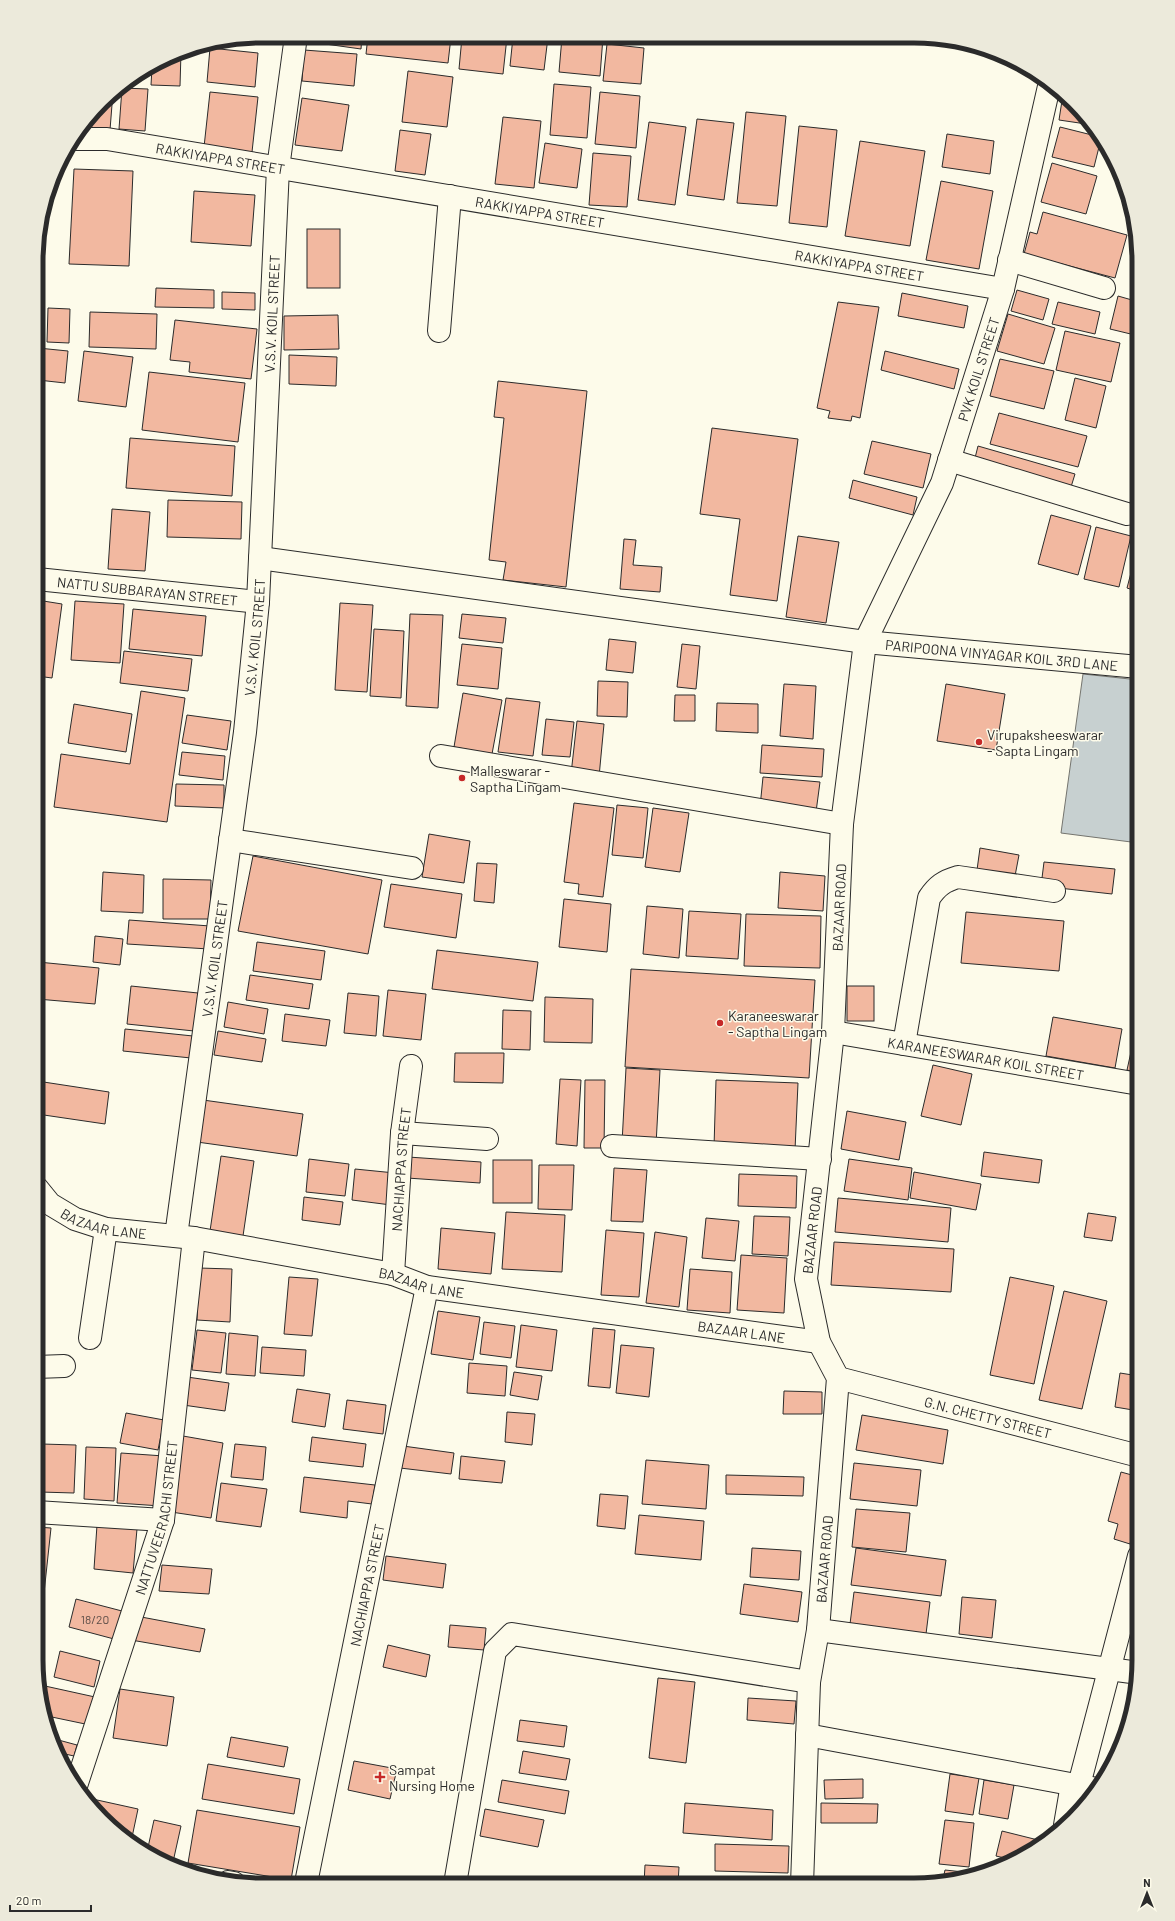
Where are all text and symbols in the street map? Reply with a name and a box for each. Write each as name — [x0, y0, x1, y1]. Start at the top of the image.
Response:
street label: RAKKIYAPPA STREET — [155, 139, 286, 177]
street label: RAKKIYAPPA STREET — [474, 192, 606, 231]
street label: RAKKIYAPPA STREET — [794, 246, 925, 284]
street label: V.S.V. KOIL STREET — [260, 254, 282, 373]
street label: PVK KOIL STREET — [953, 315, 1002, 423]
street label: NATTU SUBBARAYAN STREET — [56, 573, 239, 608]
street label: V.S.V. KOIL STREET — [240, 578, 268, 697]
street label: PARIPOONA VINYAGAR KOIL 3RD LANE — [884, 635, 1119, 674]
place label: Virupaksheeswarar - Sapta Lingam — [987, 726, 1103, 759]
marker: Virupaksheeswarar - Sapta Lingam — [974, 737, 984, 747]
place label: Malleswarar - Saptha Lingam — [470, 762, 561, 795]
marker: Malleswarar - Saptha Lingam — [457, 773, 467, 783]
street label: BAZAAR ROAD — [828, 863, 849, 952]
street label: V.S.V. KOIL STREET — [198, 899, 230, 1018]
place label: Karaneeswarar - Saptha Lingam — [728, 1007, 827, 1040]
marker: Karaneeswarar - Saptha Lingam — [715, 1018, 725, 1028]
street label: KARANEESWARAR KOIL STREET — [886, 1033, 1085, 1083]
street label: NACHIAPPA STREET — [387, 1106, 414, 1232]
street label: BAZAAR ROAD — [798, 1185, 825, 1275]
street label: BAZAAR LANE — [58, 1204, 147, 1242]
street label: BAZAAR LANE — [378, 1263, 465, 1301]
street label: BAZAAR LANE — [697, 1317, 786, 1346]
street label: G.N. CHETTY STREET — [923, 1392, 1054, 1442]
street label: NATTUVEERACHI STREET — [131, 1439, 180, 1597]
street label: BAZAAR ROAD — [812, 1515, 836, 1604]
street label: NACHIAPPA STREET — [346, 1522, 387, 1648]
house number: 18/20 — [81, 1612, 109, 1626]
place label: Sampat Nursing Home — [389, 1761, 475, 1794]
marker: Sampat Nursing Home — [374, 1771, 386, 1783]
north arrow — [1127, 1873, 1167, 1913]
text: N — [1143, 1876, 1151, 1889]
scale bar — [10, 1887, 91, 1913]
text: 20 m — [16, 1893, 42, 1907]

